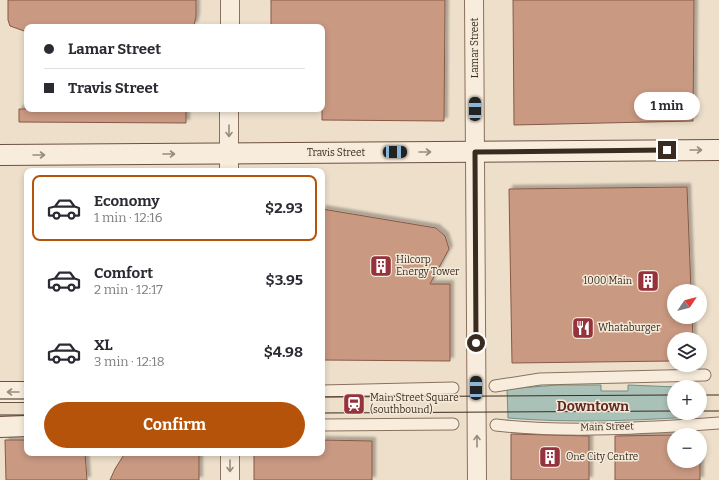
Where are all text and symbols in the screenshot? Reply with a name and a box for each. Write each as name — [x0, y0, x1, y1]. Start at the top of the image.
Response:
street label: Lamar Street — [469, 17, 481, 78]
text: Lamar Street — [68, 40, 161, 58]
text: Travis Street — [68, 79, 159, 97]
callout: 1 min — [634, 92, 700, 120]
car — [469, 97, 481, 121]
text: 1 min — [651, 98, 683, 113]
one-way arrow — [225, 124, 233, 137]
route end — [658, 141, 676, 159]
car — [383, 146, 407, 158]
one-way arrow — [689, 146, 702, 154]
street label: Travis Street — [307, 147, 365, 159]
one-way arrow — [418, 148, 431, 156]
one-way arrow — [162, 150, 175, 158]
one-way arrow — [32, 151, 45, 159]
icon: car — [46, 190, 82, 226]
text: Economy — [94, 192, 160, 210]
text: $2.93 — [265, 199, 303, 217]
text: 1 min · 12:16 — [94, 210, 162, 225]
building icon: Hilcorp Energy Tower — [368, 253, 394, 279]
place label: Hilcorp Energy Tower — [396, 254, 460, 278]
icon: car — [46, 262, 82, 298]
text: Comfort — [94, 264, 153, 282]
building icon: 1000 Main — [635, 268, 661, 294]
text: $3.95 — [266, 271, 303, 289]
place label: 1000 Main — [583, 275, 633, 287]
text: 2 min · 12:17 — [94, 282, 163, 297]
north arrow — [667, 284, 707, 324]
map controls — [667, 284, 707, 468]
restaurant icon: Whataburger — [570, 315, 596, 341]
place label: Whataburger — [598, 322, 661, 334]
button: layers — [667, 332, 707, 372]
icon: car — [46, 334, 82, 370]
route start — [467, 334, 485, 352]
text: XL — [94, 336, 113, 354]
text: $4.98 — [264, 343, 303, 361]
text: 3 min · 12:18 — [94, 354, 165, 369]
car — [470, 376, 482, 400]
button: + — [667, 380, 707, 420]
one-way arrow — [7, 388, 20, 396]
station icon: Main Street Square (southbound) — [341, 391, 367, 417]
place label: Main Street Square (southbound) — [370, 392, 459, 416]
district label: Downtown — [557, 398, 629, 415]
button: Confirm — [44, 402, 305, 448]
street label: Main Street — [580, 421, 634, 433]
button: − — [667, 428, 707, 468]
one-way arrow — [473, 435, 481, 448]
building icon: One City Centre — [537, 444, 563, 470]
place label: One City Centre — [566, 451, 638, 463]
one-way arrow — [226, 460, 234, 473]

